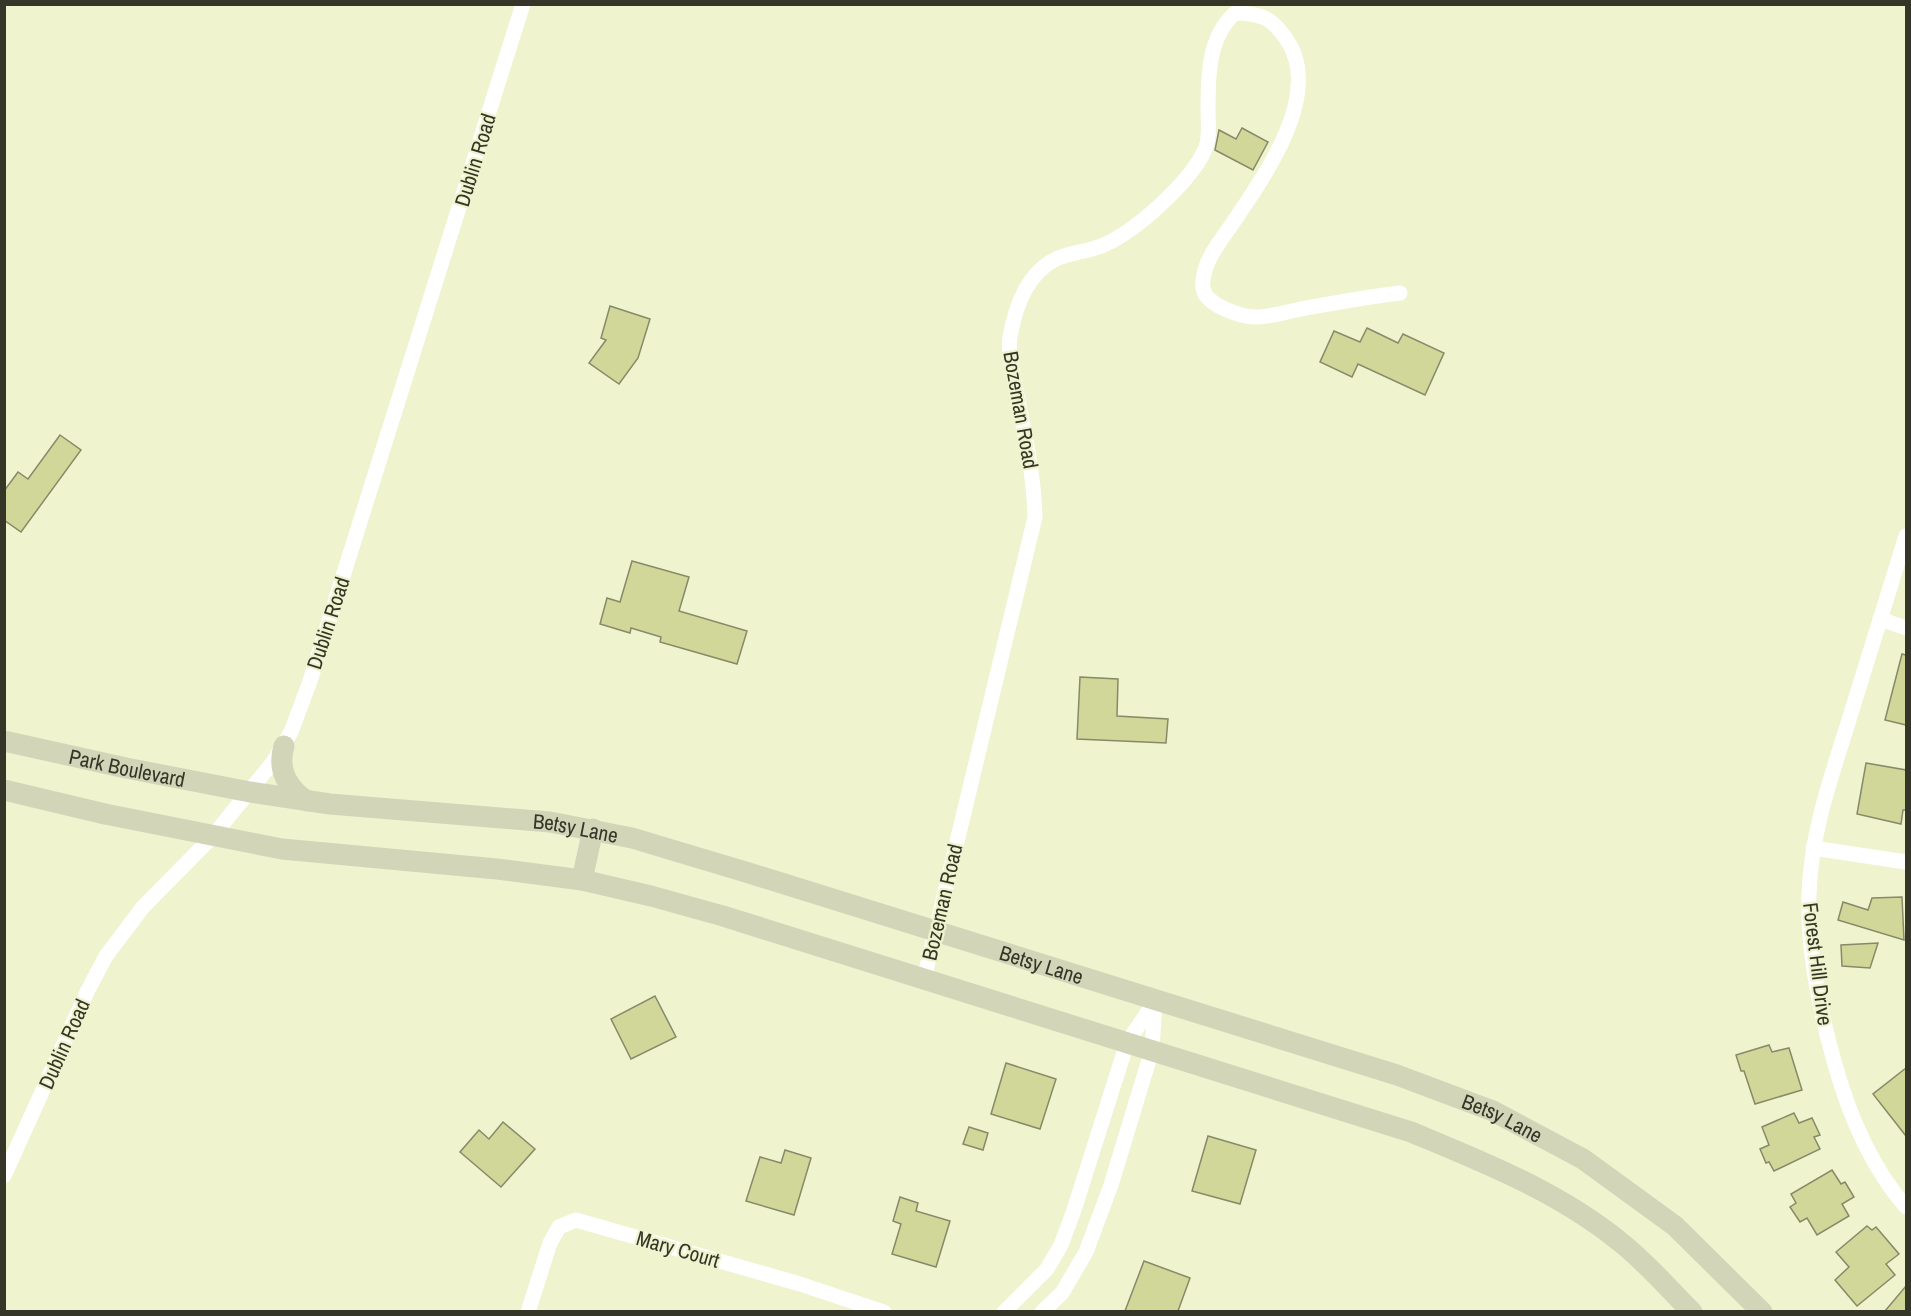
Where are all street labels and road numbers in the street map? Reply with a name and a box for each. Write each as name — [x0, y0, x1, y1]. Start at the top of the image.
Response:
street label: Dublin Road — [447, 110, 503, 210]
street label: Bozeman Road — [996, 349, 1046, 471]
street label: Dublin Road — [299, 573, 357, 673]
street label: Park Boulevard — [66, 741, 188, 794]
street label: Betsy Lane — [532, 806, 621, 849]
street label: Bozeman Road — [915, 841, 969, 963]
street label: Forest Hill Drive — [1796, 901, 1840, 1027]
street label: Betsy Lane — [996, 938, 1087, 991]
street label: Dublin Road — [31, 994, 97, 1094]
street label: Betsy Lane — [1458, 1086, 1548, 1149]
street label: Mary Court — [633, 1223, 723, 1275]

